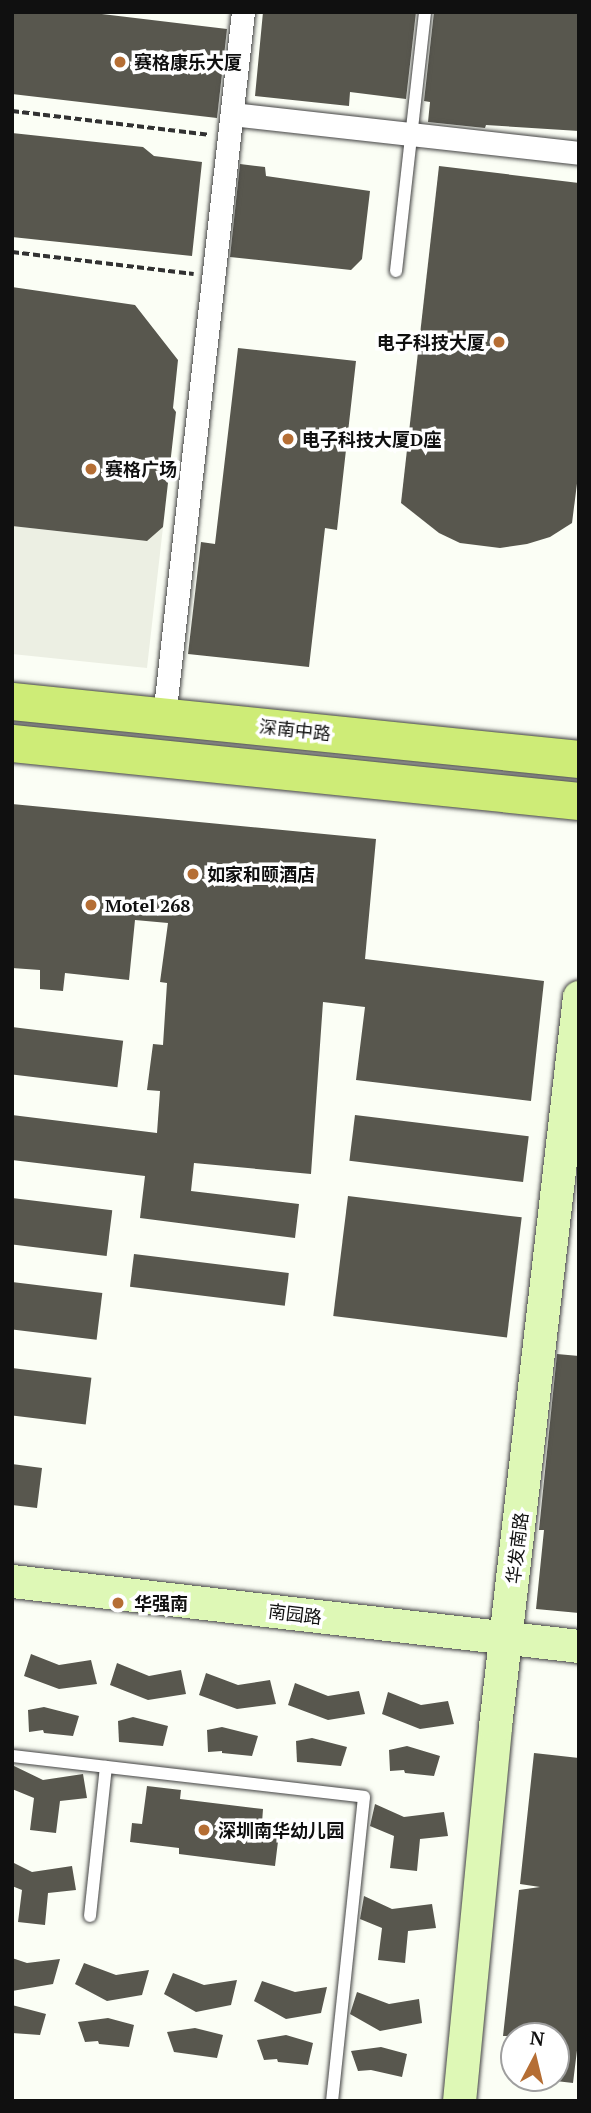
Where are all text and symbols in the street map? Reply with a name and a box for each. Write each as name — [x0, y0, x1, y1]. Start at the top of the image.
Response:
place label: 赛格康乐大厦 — [134, 51, 242, 73]
marker: 赛格康乐大厦 — [112, 54, 128, 70]
place label: 电子科技大厦 — [377, 331, 485, 353]
marker: 电子科技大厦 — [491, 334, 507, 350]
place label: 电子科技大厦D座 — [302, 428, 441, 450]
marker: 电子科技大厦D座 — [280, 431, 296, 447]
place label: 赛格广场 — [105, 458, 177, 480]
marker: 赛格广场 — [83, 461, 99, 477]
street label: 深南中路 — [258, 715, 332, 745]
place label: 如家和颐酒店 — [207, 863, 315, 885]
marker: 如家和颐酒店 — [185, 866, 201, 882]
place label: Motel 268 — [105, 894, 191, 916]
marker: Motel 268 — [83, 897, 99, 913]
street label: 华发南路 — [502, 1511, 532, 1585]
place label: 华强南 — [134, 1592, 188, 1614]
marker: 华强南 — [108, 1593, 128, 1613]
street label: 南园路 — [267, 1600, 323, 1628]
place label: 深圳南华幼儿园 — [218, 1819, 344, 1841]
marker: 深圳南华幼儿园 — [196, 1822, 212, 1838]
north arrow — [500, 2022, 570, 2092]
text: N — [529, 2024, 546, 2051]

